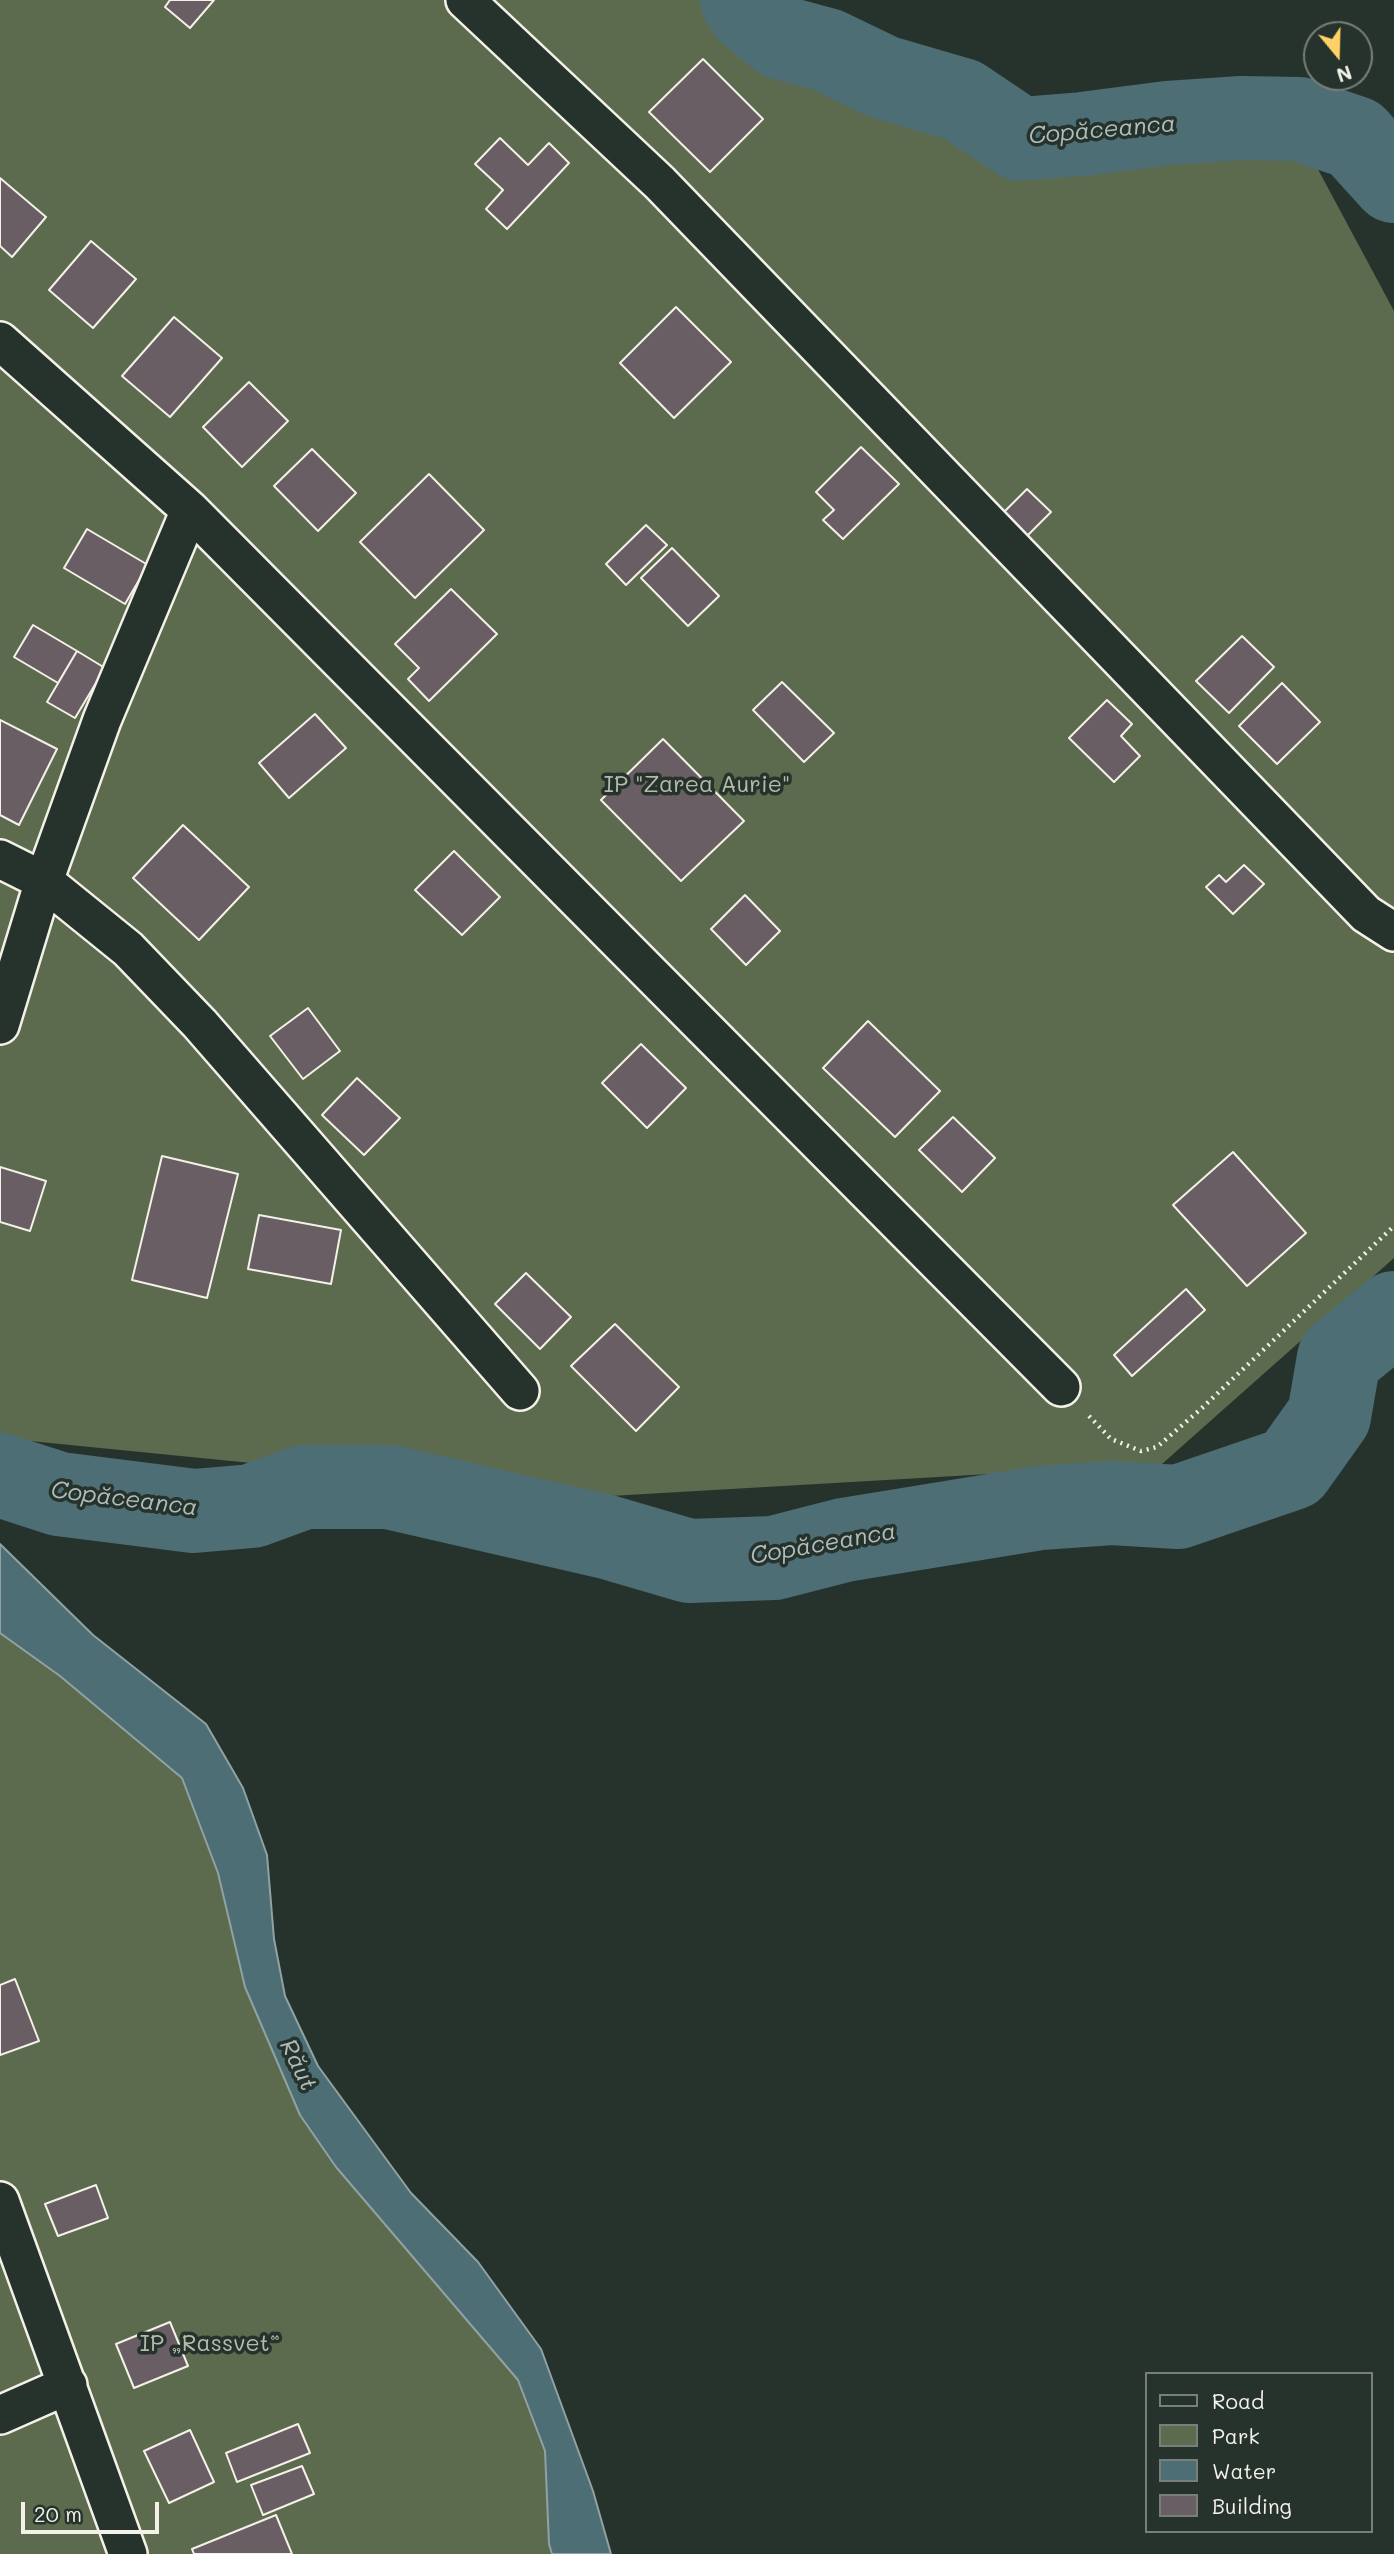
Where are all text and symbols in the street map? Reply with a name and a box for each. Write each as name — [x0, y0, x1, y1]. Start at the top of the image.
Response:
north arrow — [1303, 21, 1373, 91]
text: N — [1333, 60, 1355, 89]
water label: Copăceanca — [1027, 109, 1177, 151]
park label: IP "Zarea Aurie" — [604, 771, 790, 799]
water label: Copăceanca — [49, 1476, 199, 1522]
water label: Copăceanca — [748, 1517, 898, 1571]
water label: Răut — [273, 2034, 323, 2096]
park label: IP „Rassvet“ — [140, 2330, 280, 2358]
legend — [1146, 2372, 1373, 2533]
text: Road — [1212, 2387, 1264, 2414]
text: Park — [1212, 2422, 1260, 2449]
text: Water — [1212, 2457, 1276, 2484]
scale bar — [24, 2488, 163, 2532]
text: Building — [1212, 2492, 1292, 2519]
text: 20 m — [34, 2500, 82, 2527]

